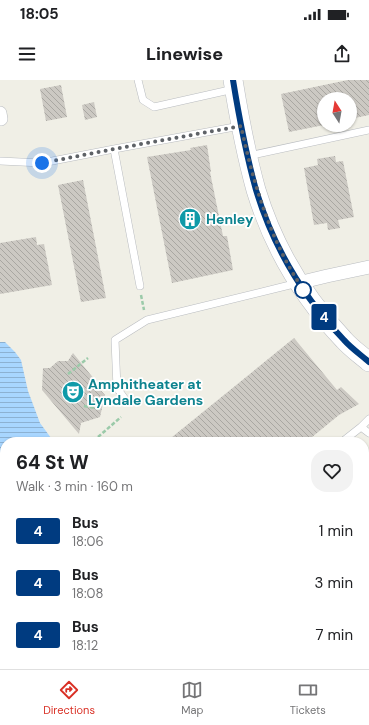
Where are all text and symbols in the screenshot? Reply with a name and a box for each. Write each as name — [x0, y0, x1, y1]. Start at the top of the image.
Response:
text: 18:05 — [20, 4, 59, 24]
text: Linewise — [146, 42, 223, 66]
icon: menu — [16, 43, 38, 65]
icon: share — [331, 43, 353, 65]
north arrow — [317, 92, 357, 132]
map controls — [317, 92, 357, 132]
your location — [32, 153, 52, 173]
building icon: Henley — [177, 206, 203, 232]
place label: Henley — [206, 210, 254, 228]
unlabelled marker — [294, 281, 312, 299]
line badge: 4 — [311, 304, 337, 330]
text: 4 — [319, 308, 329, 326]
place label: Amphitheater at Lyndale Gardens — [88, 375, 203, 409]
theatre icon: Amphitheater at Lyndale Gardens — [60, 379, 86, 405]
text: 64 St W — [16, 450, 89, 475]
button: heart — [311, 450, 353, 492]
text: Walk · 3 min · 160 m — [16, 478, 133, 495]
text: Bus — [72, 513, 99, 533]
text: 1 min — [319, 521, 353, 541]
text: 4 — [33, 522, 43, 540]
text: 18:06 — [72, 533, 104, 550]
text: Bus — [72, 565, 99, 585]
text: 3 min — [315, 573, 353, 593]
text: 4 — [33, 574, 43, 592]
text: 18:08 — [72, 585, 103, 602]
text: Bus — [72, 617, 99, 637]
text: 7 min — [315, 625, 353, 645]
text: 4 — [33, 626, 43, 644]
text: 18:12 — [72, 637, 98, 654]
tab: Directions — [43, 679, 95, 717]
tab: Map — [181, 679, 203, 717]
tab: Tickets — [290, 679, 326, 717]

